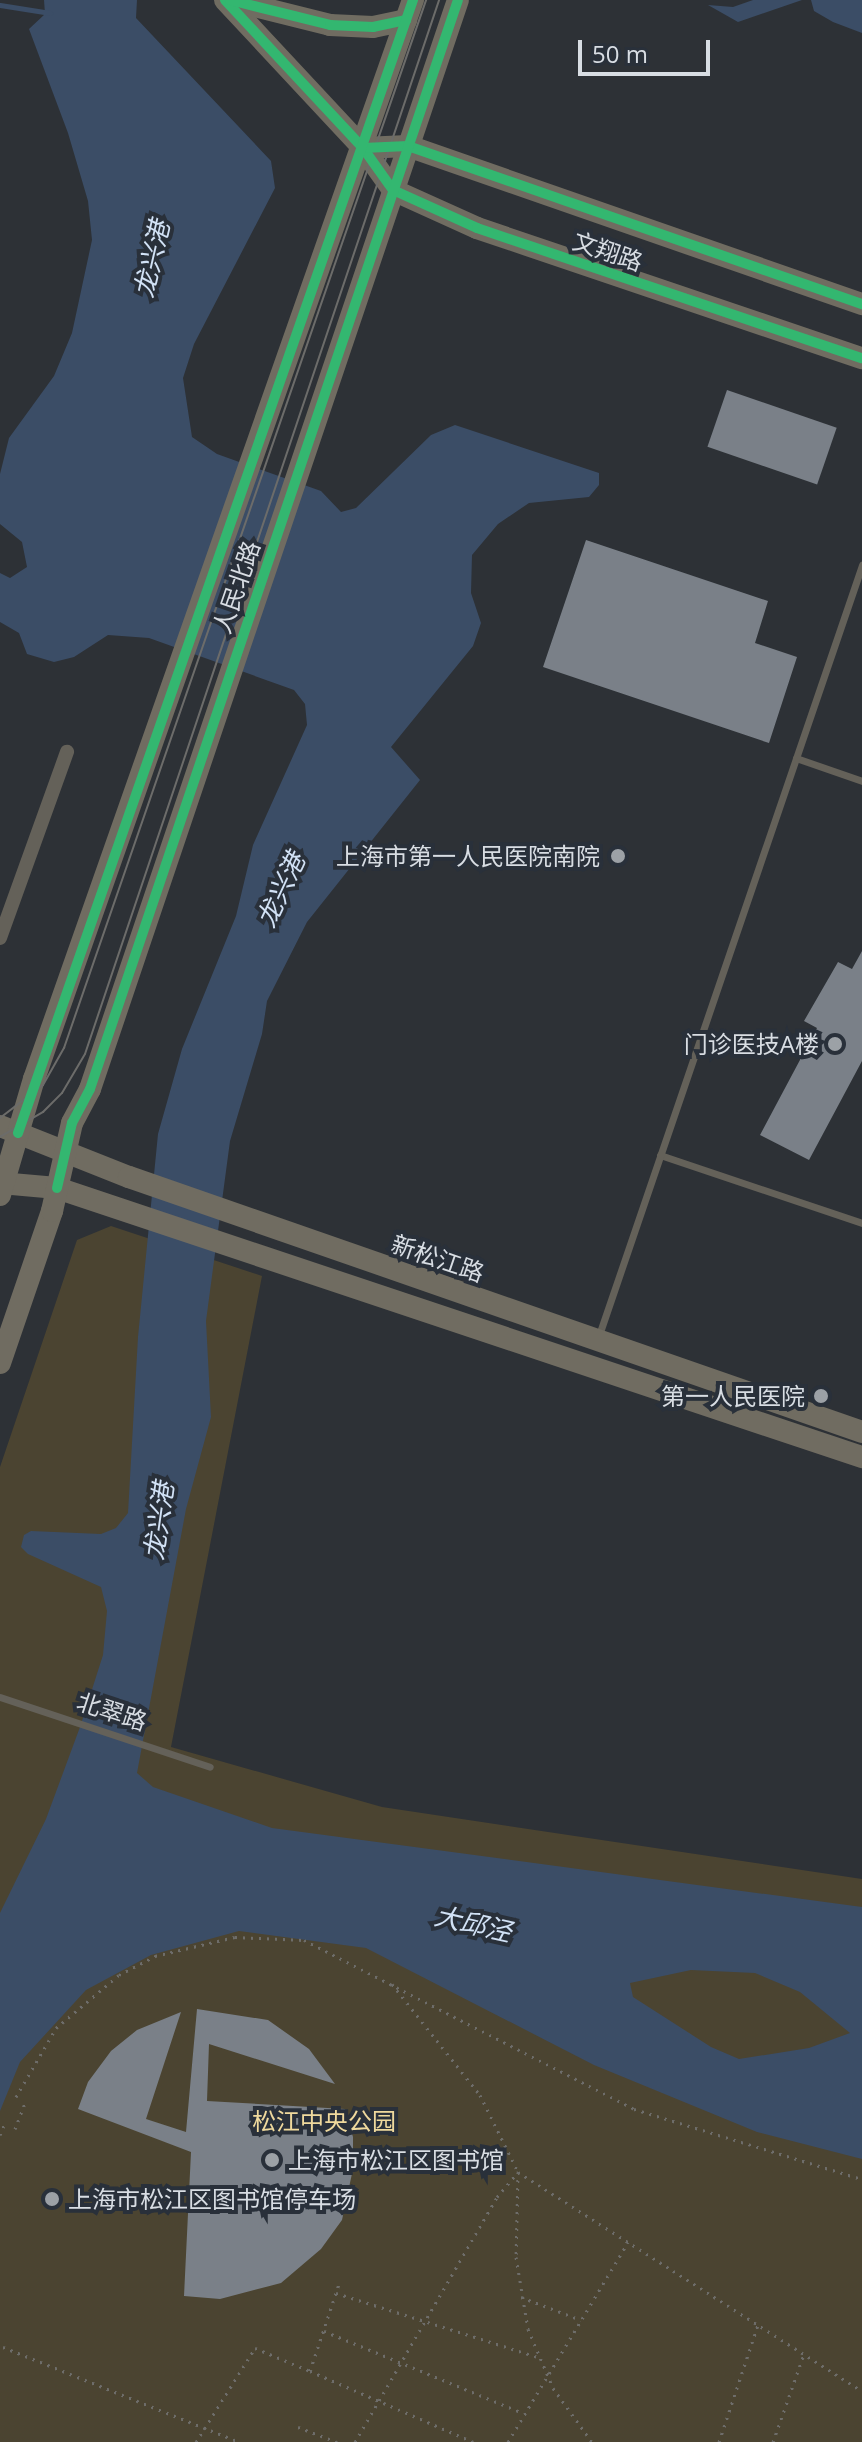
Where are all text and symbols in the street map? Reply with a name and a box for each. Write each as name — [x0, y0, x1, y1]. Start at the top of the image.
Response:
scale bar — [582, 24, 714, 74]
text: 50 m — [592, 37, 648, 70]
water label: 龙兴港 — [128, 217, 176, 301]
street label: 文翔路 — [569, 226, 647, 276]
street label: 人民北路 — [207, 537, 265, 637]
place label: 上海市第一人民医院南院 — [336, 842, 600, 870]
marker: 上海市第一人民医院南院 — [607, 845, 629, 867]
water label: 龙兴港 — [250, 848, 312, 932]
place label: 门诊医技A楼 — [684, 1030, 819, 1058]
marker: 门诊医技A楼 — [826, 1035, 844, 1053]
street label: 新松江路 — [388, 1229, 488, 1287]
place label: 第一人民医院 — [661, 1382, 805, 1410]
marker: 第一人民医院 — [812, 1387, 830, 1405]
water label: 龙兴港 — [138, 1480, 180, 1562]
street label: 北翠路 — [73, 1686, 151, 1736]
water label: 大邱泾 — [431, 1900, 515, 1948]
park label: 松江中央公园 — [252, 2107, 396, 2135]
place label: 上海市松江区图书馆 — [288, 2146, 504, 2174]
marker: 上海市松江区图书馆 — [263, 2151, 281, 2169]
place label: 上海市松江区图书馆停车场 — [68, 2185, 356, 2213]
marker: 上海市松江区图书馆停车场 — [43, 2190, 61, 2208]

